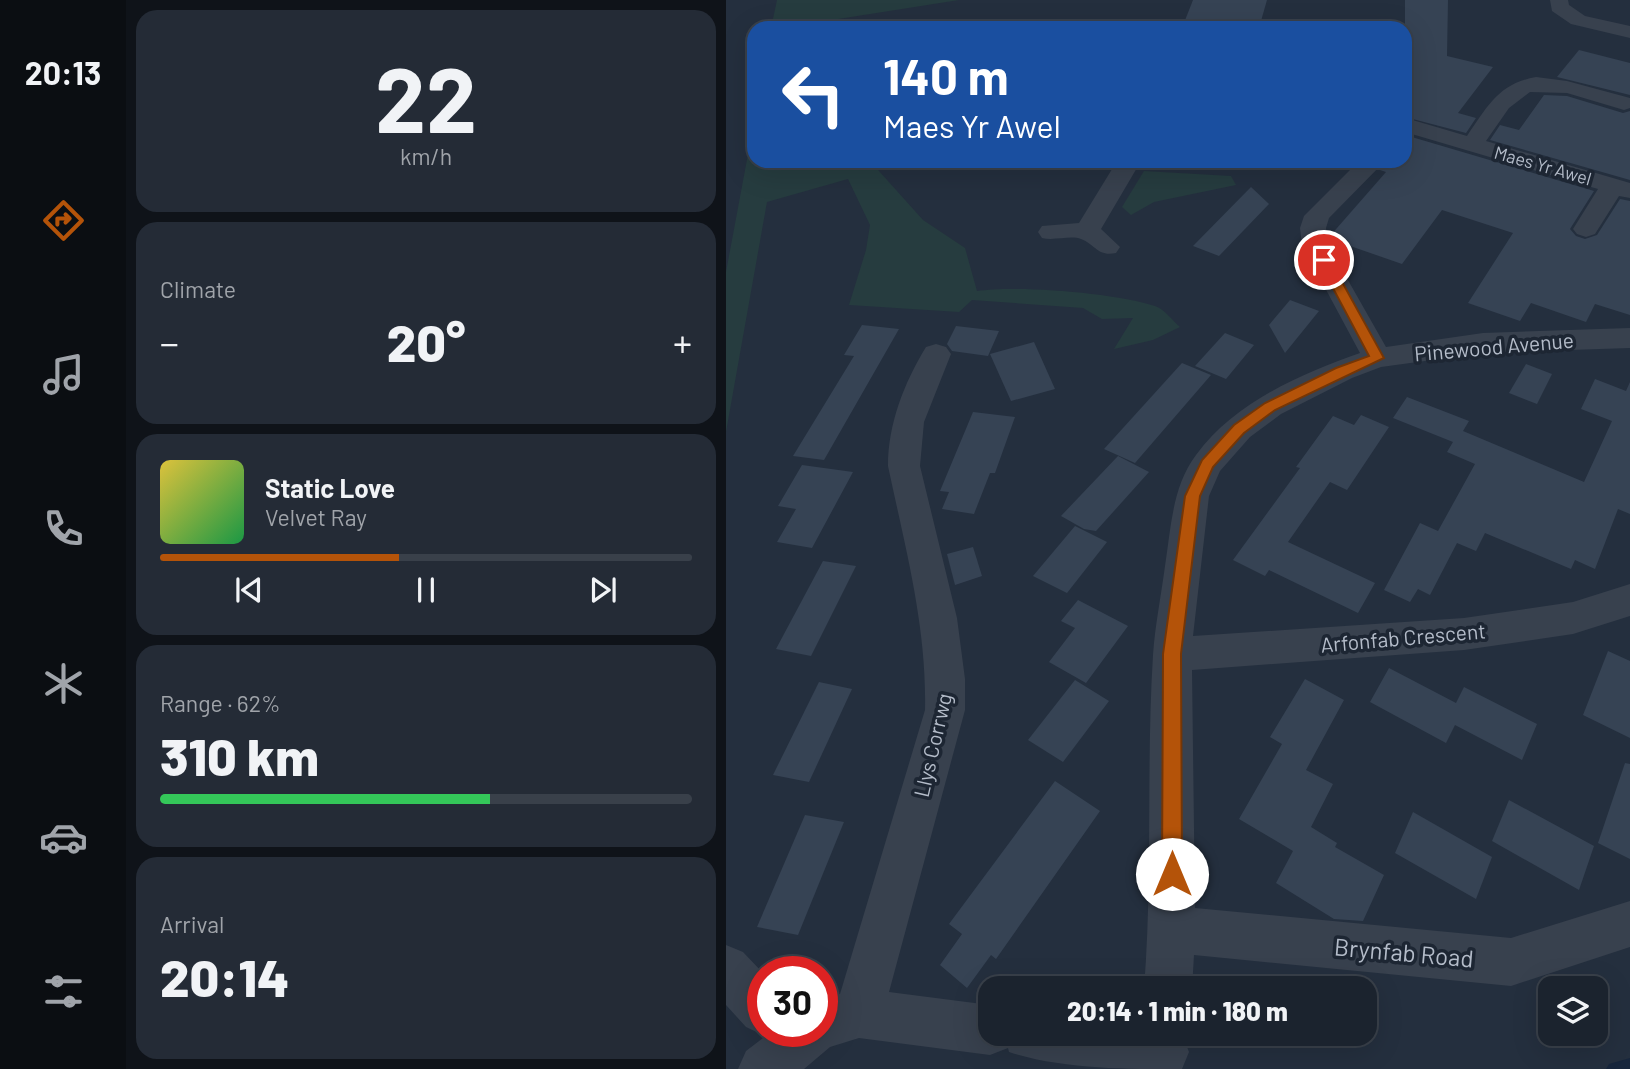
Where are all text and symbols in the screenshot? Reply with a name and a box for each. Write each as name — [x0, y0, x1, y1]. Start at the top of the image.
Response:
text: 22 — [375, 42, 477, 151]
text: 140 m — [883, 46, 1009, 105]
icon: left — [768, 49, 859, 140]
text: 20:13 — [25, 53, 101, 91]
text: Maes Yr Awel — [883, 106, 1061, 144]
street label: Maes Yr Awel — [1492, 141, 1594, 189]
text: km/h — [400, 142, 452, 170]
icon: directions — [39, 196, 88, 245]
pin — [1294, 230, 1354, 290]
icon: arrive — [1305, 241, 1343, 279]
text: Climate — [160, 275, 236, 303]
text: 20° — [387, 310, 465, 372]
text: − — [160, 319, 179, 365]
text: + — [673, 319, 692, 365]
street label: Pinewood Avenue — [1413, 327, 1575, 365]
icon: music — [39, 350, 88, 399]
text: Static Love — [265, 472, 395, 503]
text: Velvet Ray — [265, 503, 367, 531]
icon: phone — [39, 504, 88, 553]
icon: previous — [230, 571, 268, 609]
icon: pause — [407, 571, 445, 609]
icon: next — [584, 571, 622, 609]
street label: Arfonfab Crescent — [1319, 617, 1487, 657]
icon: climate — [39, 659, 88, 708]
text: Range · 62% — [160, 689, 281, 717]
street label: Llys Corrwg — [908, 691, 956, 799]
text: 310 km — [160, 724, 319, 786]
icon: car — [39, 813, 88, 862]
position arrow — [1135, 837, 1209, 911]
text: Arrival — [160, 910, 224, 938]
street label: Brynfab Road — [1333, 931, 1475, 973]
text: 20:14 — [160, 945, 290, 1007]
speed limit sign: 30 — [747, 956, 838, 1047]
icon: filters — [39, 967, 88, 1016]
map controls — [1538, 976, 1608, 1046]
button: layers — [1538, 976, 1608, 1046]
text: 20:14 · 1 min · 180 m — [1067, 995, 1288, 1026]

